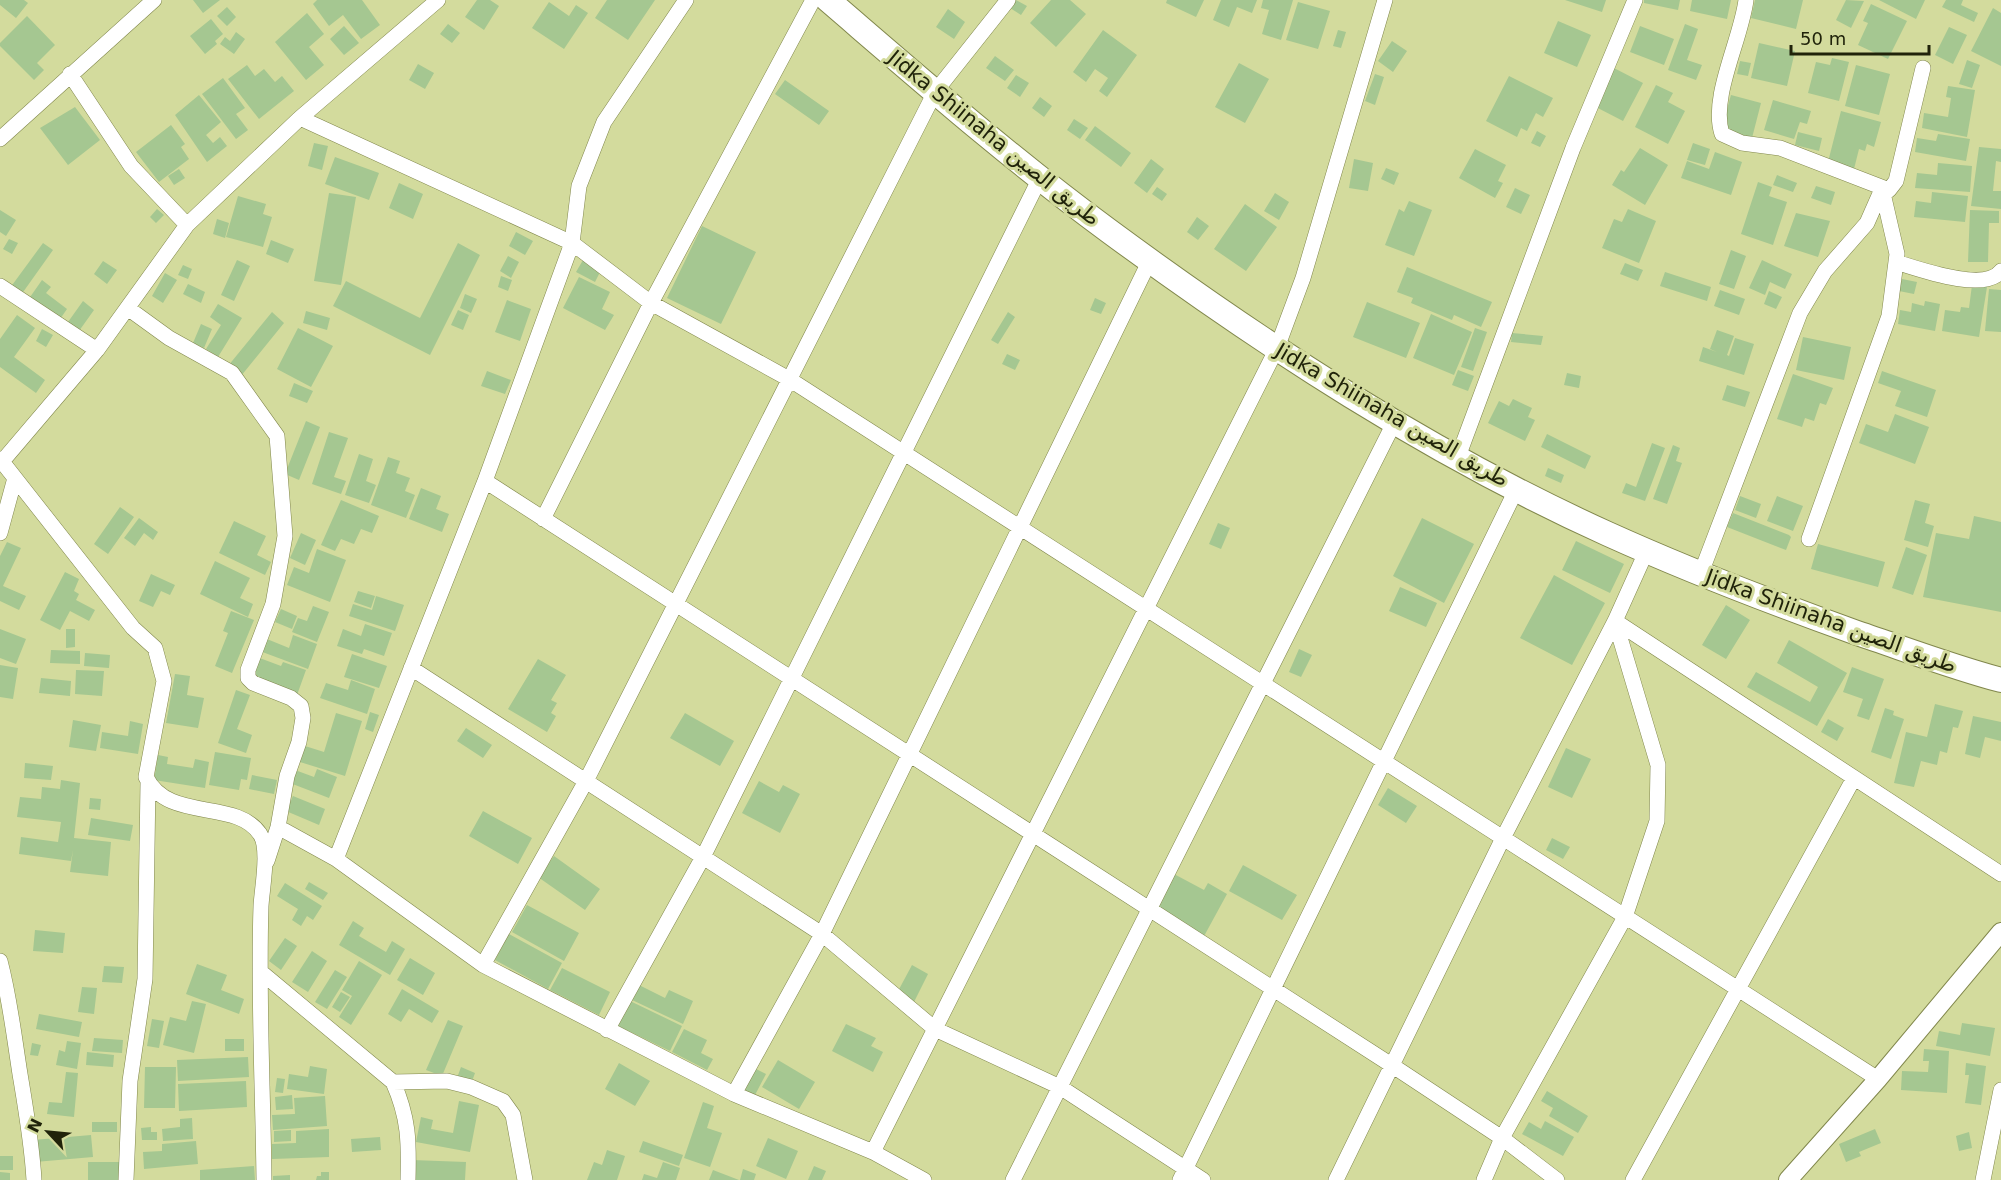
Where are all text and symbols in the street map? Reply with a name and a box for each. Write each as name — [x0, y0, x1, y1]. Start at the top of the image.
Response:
scale bar — [1791, 18, 1929, 56]
text: 50 m — [1800, 28, 1846, 49]
street label: Jidka Shiinaha طريق الصين — [882, 44, 1105, 231]
street label: Jidka Shiinaha طريق الصين — [1269, 337, 1513, 492]
street label: Jidka Shiinaha طريق الصين — [1700, 564, 1960, 678]
north arrow — [18, 1102, 78, 1162]
text: N — [23, 1115, 46, 1136]

